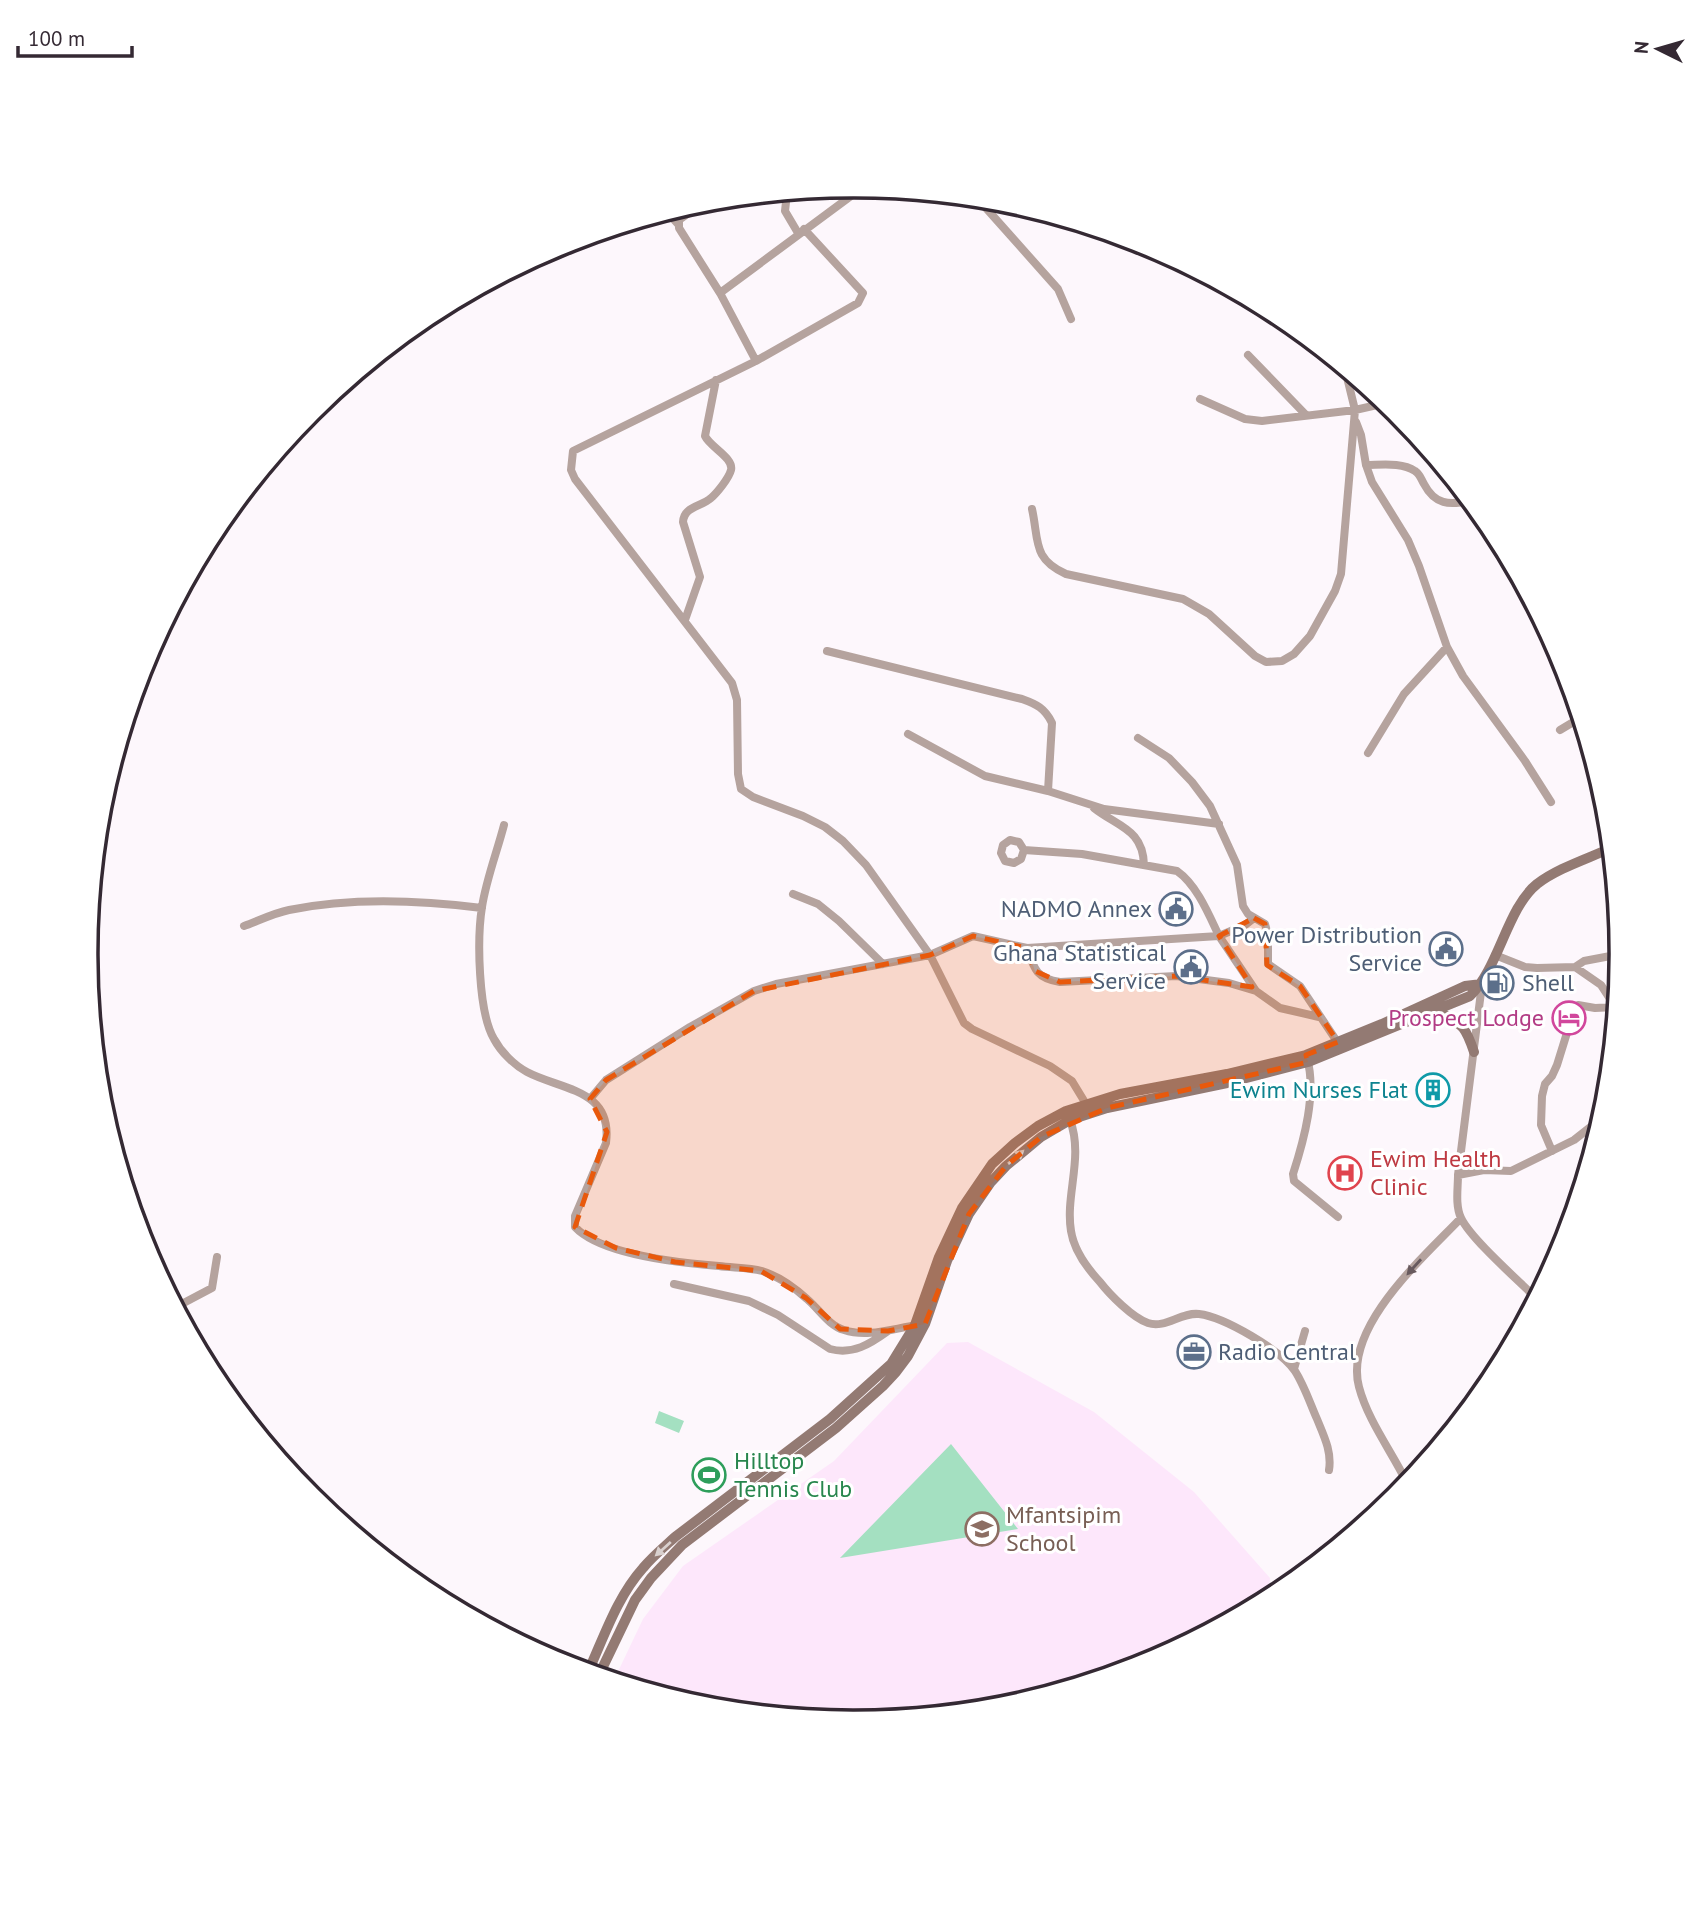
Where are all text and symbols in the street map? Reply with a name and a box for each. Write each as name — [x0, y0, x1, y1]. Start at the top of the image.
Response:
scale bar — [18, 14, 131, 58]
north arrow — [1623, 14, 1693, 84]
text: 100 m — [28, 25, 85, 52]
text: N — [1629, 40, 1654, 55]
public building icon: NADMO Annex — [1157, 890, 1195, 928]
place label: NADMO Annex — [1001, 893, 1152, 924]
place label: Power Distribution Service — [1231, 919, 1422, 978]
public building icon: Power Distribution Service — [1427, 930, 1465, 968]
place label: Ghana Statistical Service — [993, 937, 1166, 996]
public building icon: Ghana Statistical Service — [1172, 948, 1210, 986]
fuel station icon: Shell — [1478, 964, 1516, 1002]
place label: Shell — [1522, 967, 1574, 998]
hotel icon: Prospect Lodge — [1550, 999, 1588, 1037]
place label: Prospect Lodge — [1388, 1002, 1544, 1033]
building icon: Ewim Nurses Flat — [1414, 1071, 1452, 1109]
place label: Ewim Nurses Flat — [1230, 1074, 1408, 1105]
place label: Ewim Health Clinic — [1370, 1143, 1501, 1202]
one-way arrow — [1007, 1149, 1025, 1165]
hospital icon: Ewim Health Clinic — [1326, 1154, 1364, 1192]
one-way arrow — [1406, 1258, 1422, 1276]
office icon: Radio Central — [1175, 1333, 1213, 1371]
place label: Radio Central — [1218, 1336, 1356, 1367]
place label: Hilltop Tennis Club — [734, 1445, 852, 1504]
sports icon: Hilltop Tennis Club — [690, 1456, 728, 1494]
place label: Mfantsipim School — [1006, 1499, 1121, 1558]
school or university icon: Mfantsipim School — [963, 1510, 1001, 1548]
one-way arrow — [654, 1541, 671, 1556]

